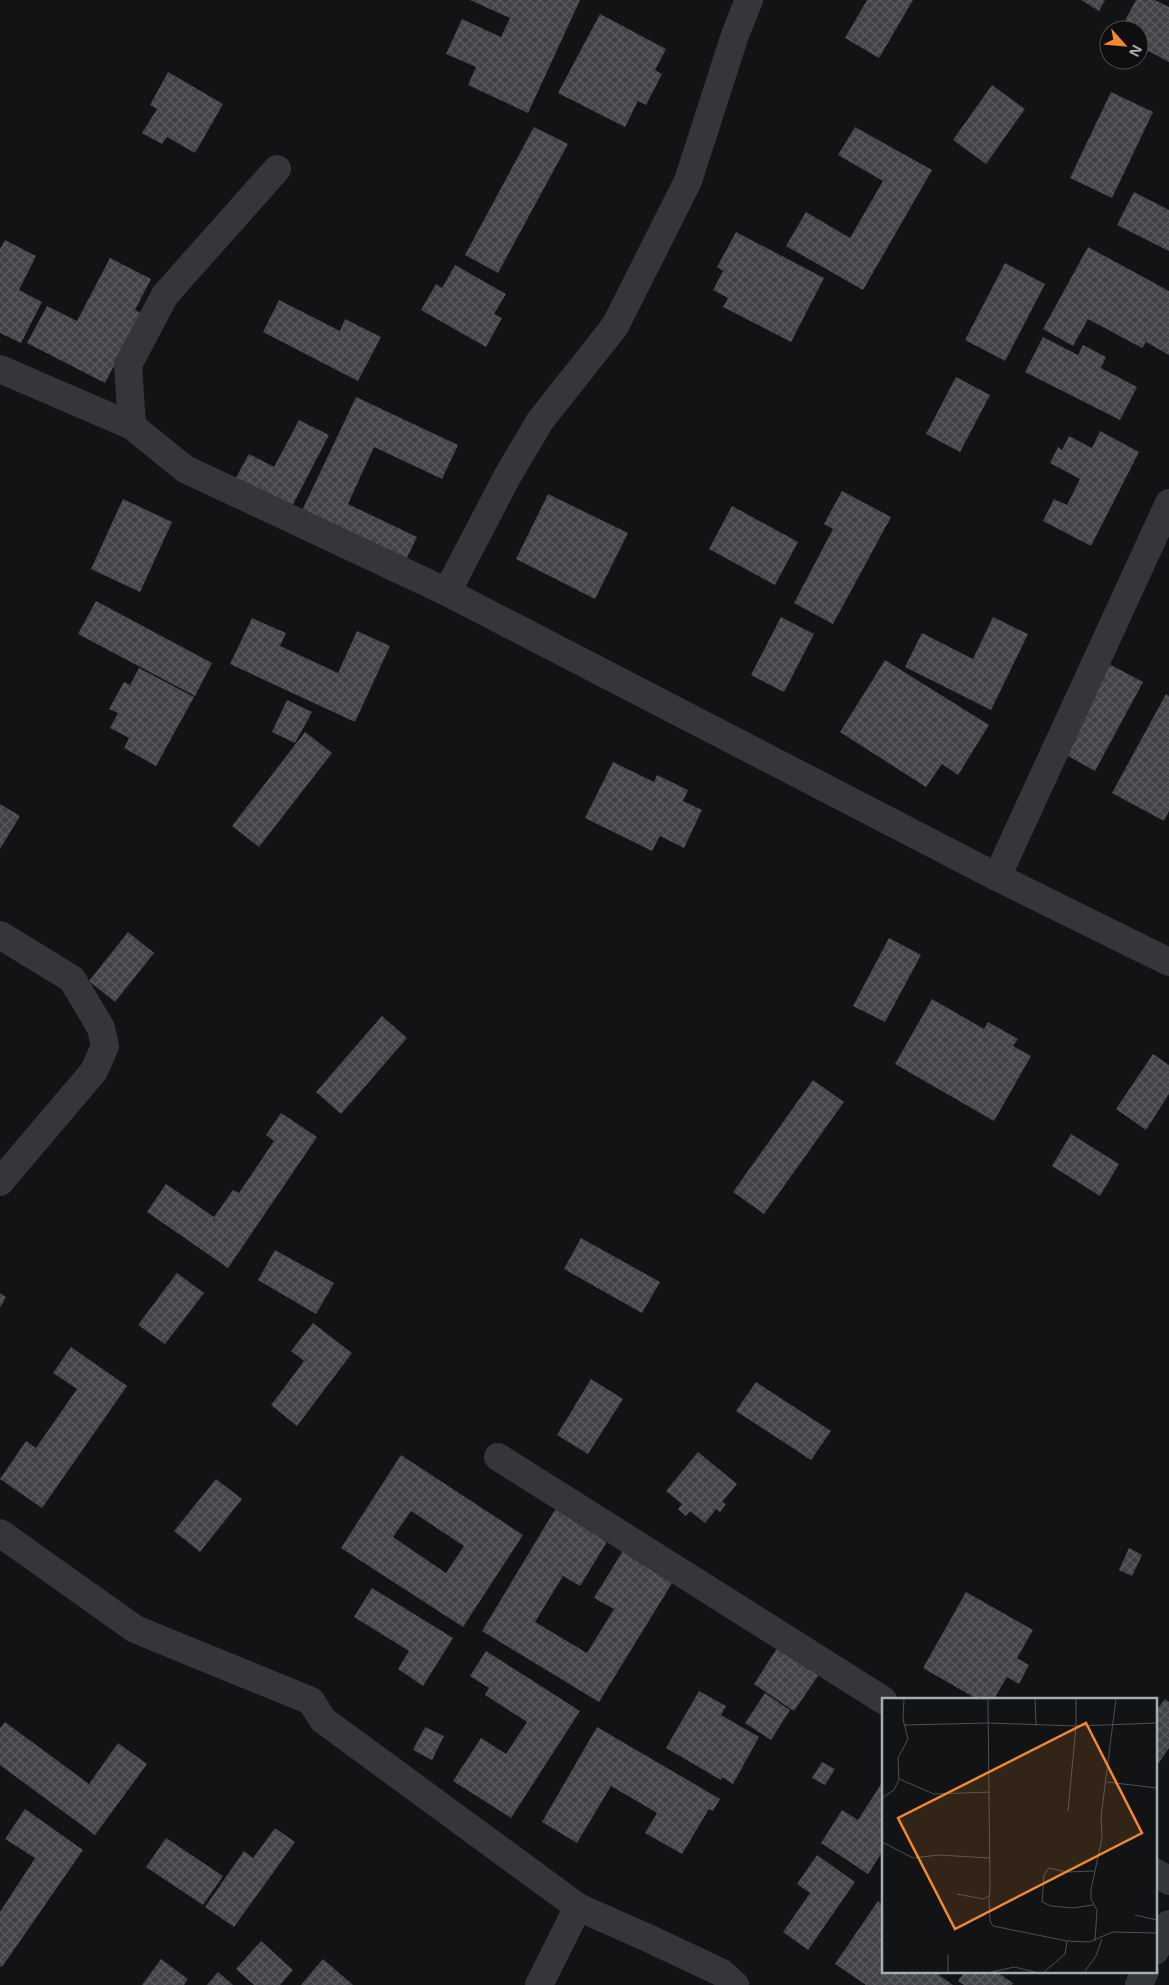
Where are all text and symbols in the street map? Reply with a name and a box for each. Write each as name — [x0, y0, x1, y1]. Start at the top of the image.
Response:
north arrow — [1099, 20, 1149, 70]
text: N — [1125, 42, 1147, 61]
inset map — [882, 1698, 1156, 1972]

